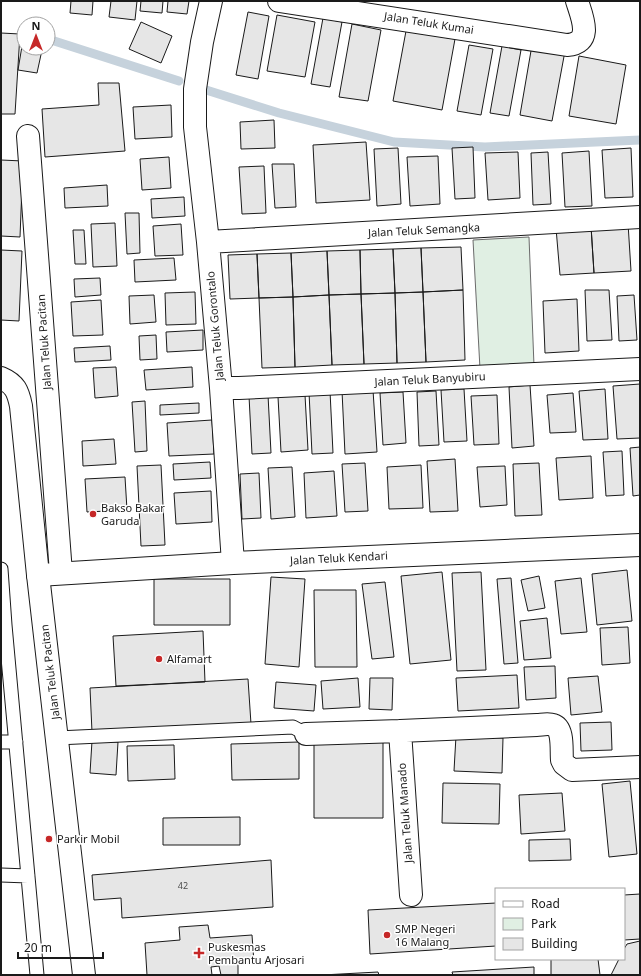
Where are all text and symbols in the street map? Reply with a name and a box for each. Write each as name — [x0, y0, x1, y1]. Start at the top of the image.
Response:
street label: Jalan Teluk Kumai — [382, 8, 475, 37]
north arrow — [16, 16, 56, 56]
text: N — [32, 18, 40, 33]
street label: Jalan Teluk Semangka — [367, 219, 480, 240]
street label: Jalan Teluk Gorontalo — [202, 270, 227, 382]
street label: Jalan Teluk Pacitan — [33, 294, 54, 391]
street label: Jalan Teluk Banyubiru — [373, 368, 486, 389]
place label: Bakso Bakar Garuda — [101, 500, 165, 528]
marker: Bakso Bakar Garuda — [88, 509, 98, 519]
street label: Jalan Teluk Kendari — [289, 547, 388, 568]
street label: Jalan Teluk Pacitan — [36, 624, 63, 721]
place label: Alfamart — [167, 651, 212, 666]
marker: Alfamart — [154, 654, 164, 664]
street label: Jalan Teluk Manado — [393, 762, 416, 865]
place label: Parkir Mobil — [57, 831, 120, 846]
marker: Parkir Mobil — [44, 834, 54, 844]
house number: 42 — [178, 879, 188, 892]
legend — [495, 888, 625, 960]
text: Road — [531, 895, 560, 912]
text: Park — [531, 915, 557, 932]
place label: SMP Negeri 16 Malang — [395, 921, 455, 949]
marker: SMP Negeri 16 Malang — [382, 930, 392, 940]
scale bar — [18, 934, 103, 960]
text: Building — [531, 935, 578, 952]
text: 20 m — [24, 939, 52, 956]
place label: Puskesmas Pembantu Arjosari — [208, 939, 304, 967]
marker: Puskesmas Pembantu Arjosari — [193, 947, 205, 959]

